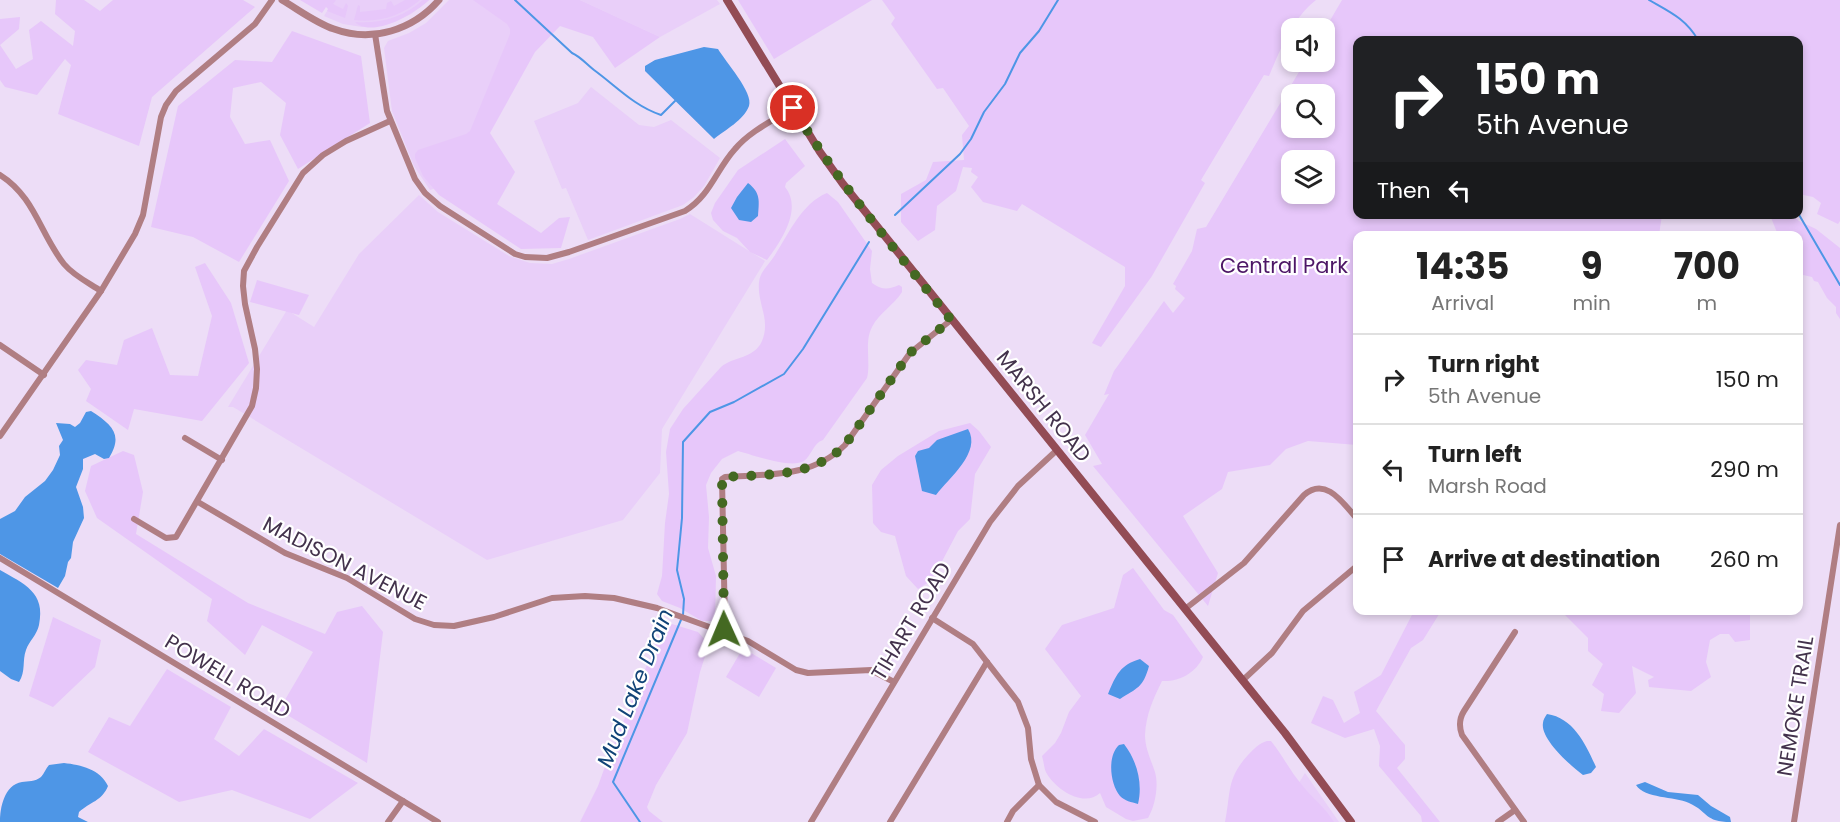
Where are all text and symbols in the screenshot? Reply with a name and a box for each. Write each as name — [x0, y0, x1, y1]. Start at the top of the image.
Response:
map controls — [1281, 18, 1335, 204]
button: sound — [1281, 18, 1335, 72]
text: 150 m — [1476, 50, 1600, 109]
icon: right — [1377, 60, 1455, 138]
pin — [767, 82, 818, 133]
button: search — [1281, 84, 1335, 138]
icon: arrive — [776, 91, 809, 124]
text: 5th Avenue — [1476, 106, 1629, 143]
button: layers — [1281, 150, 1335, 204]
icon: left — [1443, 174, 1476, 207]
text: Then — [1377, 175, 1431, 206]
text: 14:35 — [1416, 241, 1509, 292]
text: 9 — [1580, 241, 1603, 292]
text: 700 — [1674, 241, 1740, 292]
park label: Central Park — [1220, 251, 1348, 280]
text: Arrival — [1431, 289, 1494, 317]
text: min — [1572, 289, 1611, 317]
text: m — [1697, 289, 1717, 317]
street label: MARSH ROAD — [990, 344, 1098, 468]
text: Turn right — [1428, 349, 1539, 380]
icon: right — [1377, 363, 1410, 396]
text: 150 m — [1716, 364, 1779, 395]
text: 5th Avenue — [1428, 382, 1541, 410]
text: Turn left — [1428, 439, 1522, 470]
icon: left — [1377, 453, 1410, 486]
text: 290 m — [1710, 454, 1779, 485]
text: Marsh Road — [1428, 472, 1547, 500]
street label: MADISON AVENUE — [258, 509, 432, 617]
icon: arrive — [1377, 543, 1410, 576]
text: Arrive at destination — [1428, 544, 1660, 575]
text: 260 m — [1710, 544, 1779, 575]
street label: TIHART ROAD — [864, 556, 958, 686]
position arrow — [692, 597, 756, 661]
water label: Mud Lake Drain — [589, 604, 681, 772]
street label: POWELL ROAD — [160, 627, 296, 725]
street label: NEMOKE TRAIL — [1770, 634, 1820, 778]

